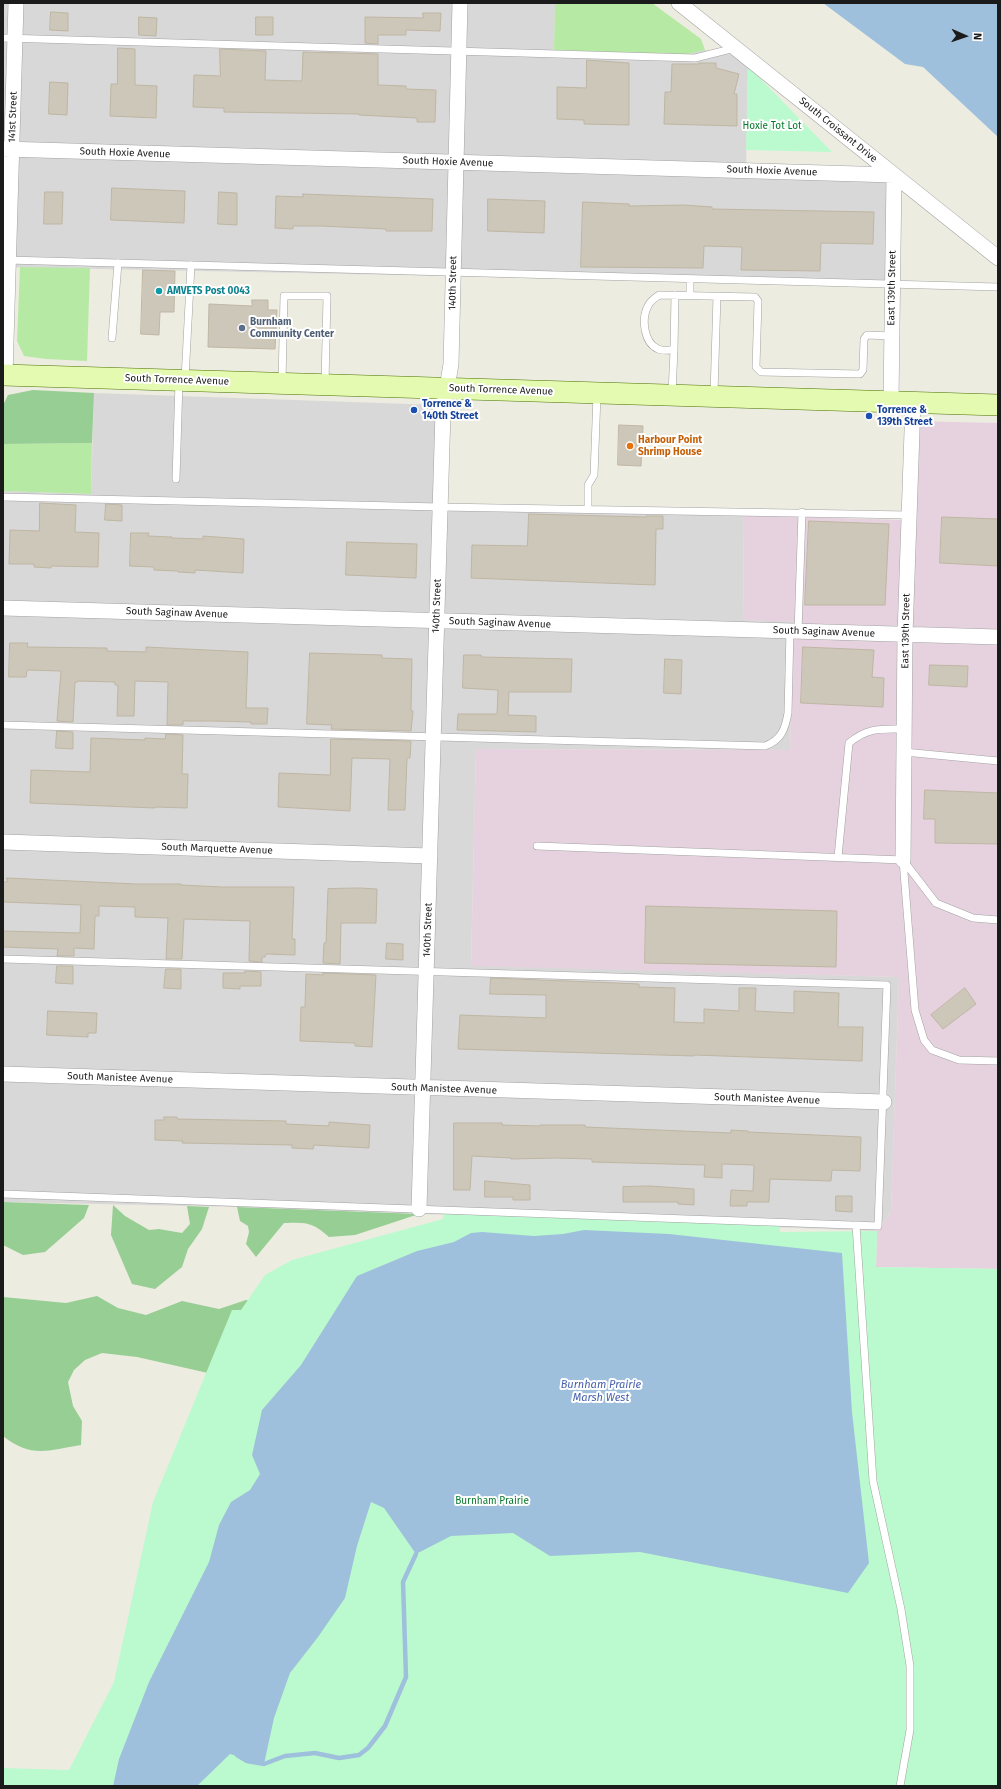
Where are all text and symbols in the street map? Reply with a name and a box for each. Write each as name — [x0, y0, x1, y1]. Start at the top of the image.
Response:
north arrow — [945, 16, 985, 56]
text: N — [971, 33, 984, 40]
street label: 141st Street — [6, 91, 20, 143]
street label: South Croissant Drive — [797, 95, 879, 165]
park label: Hoxie Tot Lot — [742, 120, 802, 132]
street label: South Hoxie Avenue — [79, 145, 171, 161]
street label: South Hoxie Avenue — [402, 154, 494, 170]
street label: South Hoxie Avenue — [726, 163, 818, 179]
street label: East 139th Street — [885, 250, 899, 326]
street label: 140th Street — [447, 256, 459, 310]
place label: AMVETS Post 0043 — [167, 285, 250, 297]
marker: AMVETS Post 0043 — [154, 286, 164, 296]
place label: Burnham Community Center — [250, 316, 334, 340]
marker: Burnham Community Center — [237, 323, 247, 333]
street label: South Torrence Avenue — [125, 372, 229, 388]
street label: South Torrence Avenue — [449, 382, 553, 398]
place label: Torrence & 140th Street — [422, 398, 478, 422]
place label: Torrence & 139th Street — [877, 404, 933, 428]
marker: Torrence & 140th Street — [409, 405, 419, 415]
marker: Torrence & 139th Street — [864, 411, 874, 421]
place label: Harbour Point Shrimp House — [638, 434, 702, 458]
marker: Harbour Point Shrimp House — [625, 441, 635, 451]
street label: 140th Street — [430, 579, 444, 633]
street label: East 139th Street — [899, 593, 913, 669]
street label: South Saginaw Avenue — [126, 605, 228, 621]
street label: South Saginaw Avenue — [449, 615, 551, 631]
street label: South Saginaw Avenue — [773, 624, 875, 640]
street label: South Marquette Avenue — [161, 841, 273, 857]
street label: 140th Street — [421, 903, 435, 957]
street label: South Manistee Avenue — [67, 1070, 173, 1086]
street label: South Manistee Avenue — [391, 1081, 497, 1097]
street label: South Manistee Avenue — [714, 1091, 820, 1107]
water label: Burnham Prairie Marsh West — [561, 1378, 641, 1404]
park label: Burnham Prairie — [455, 1495, 529, 1507]

